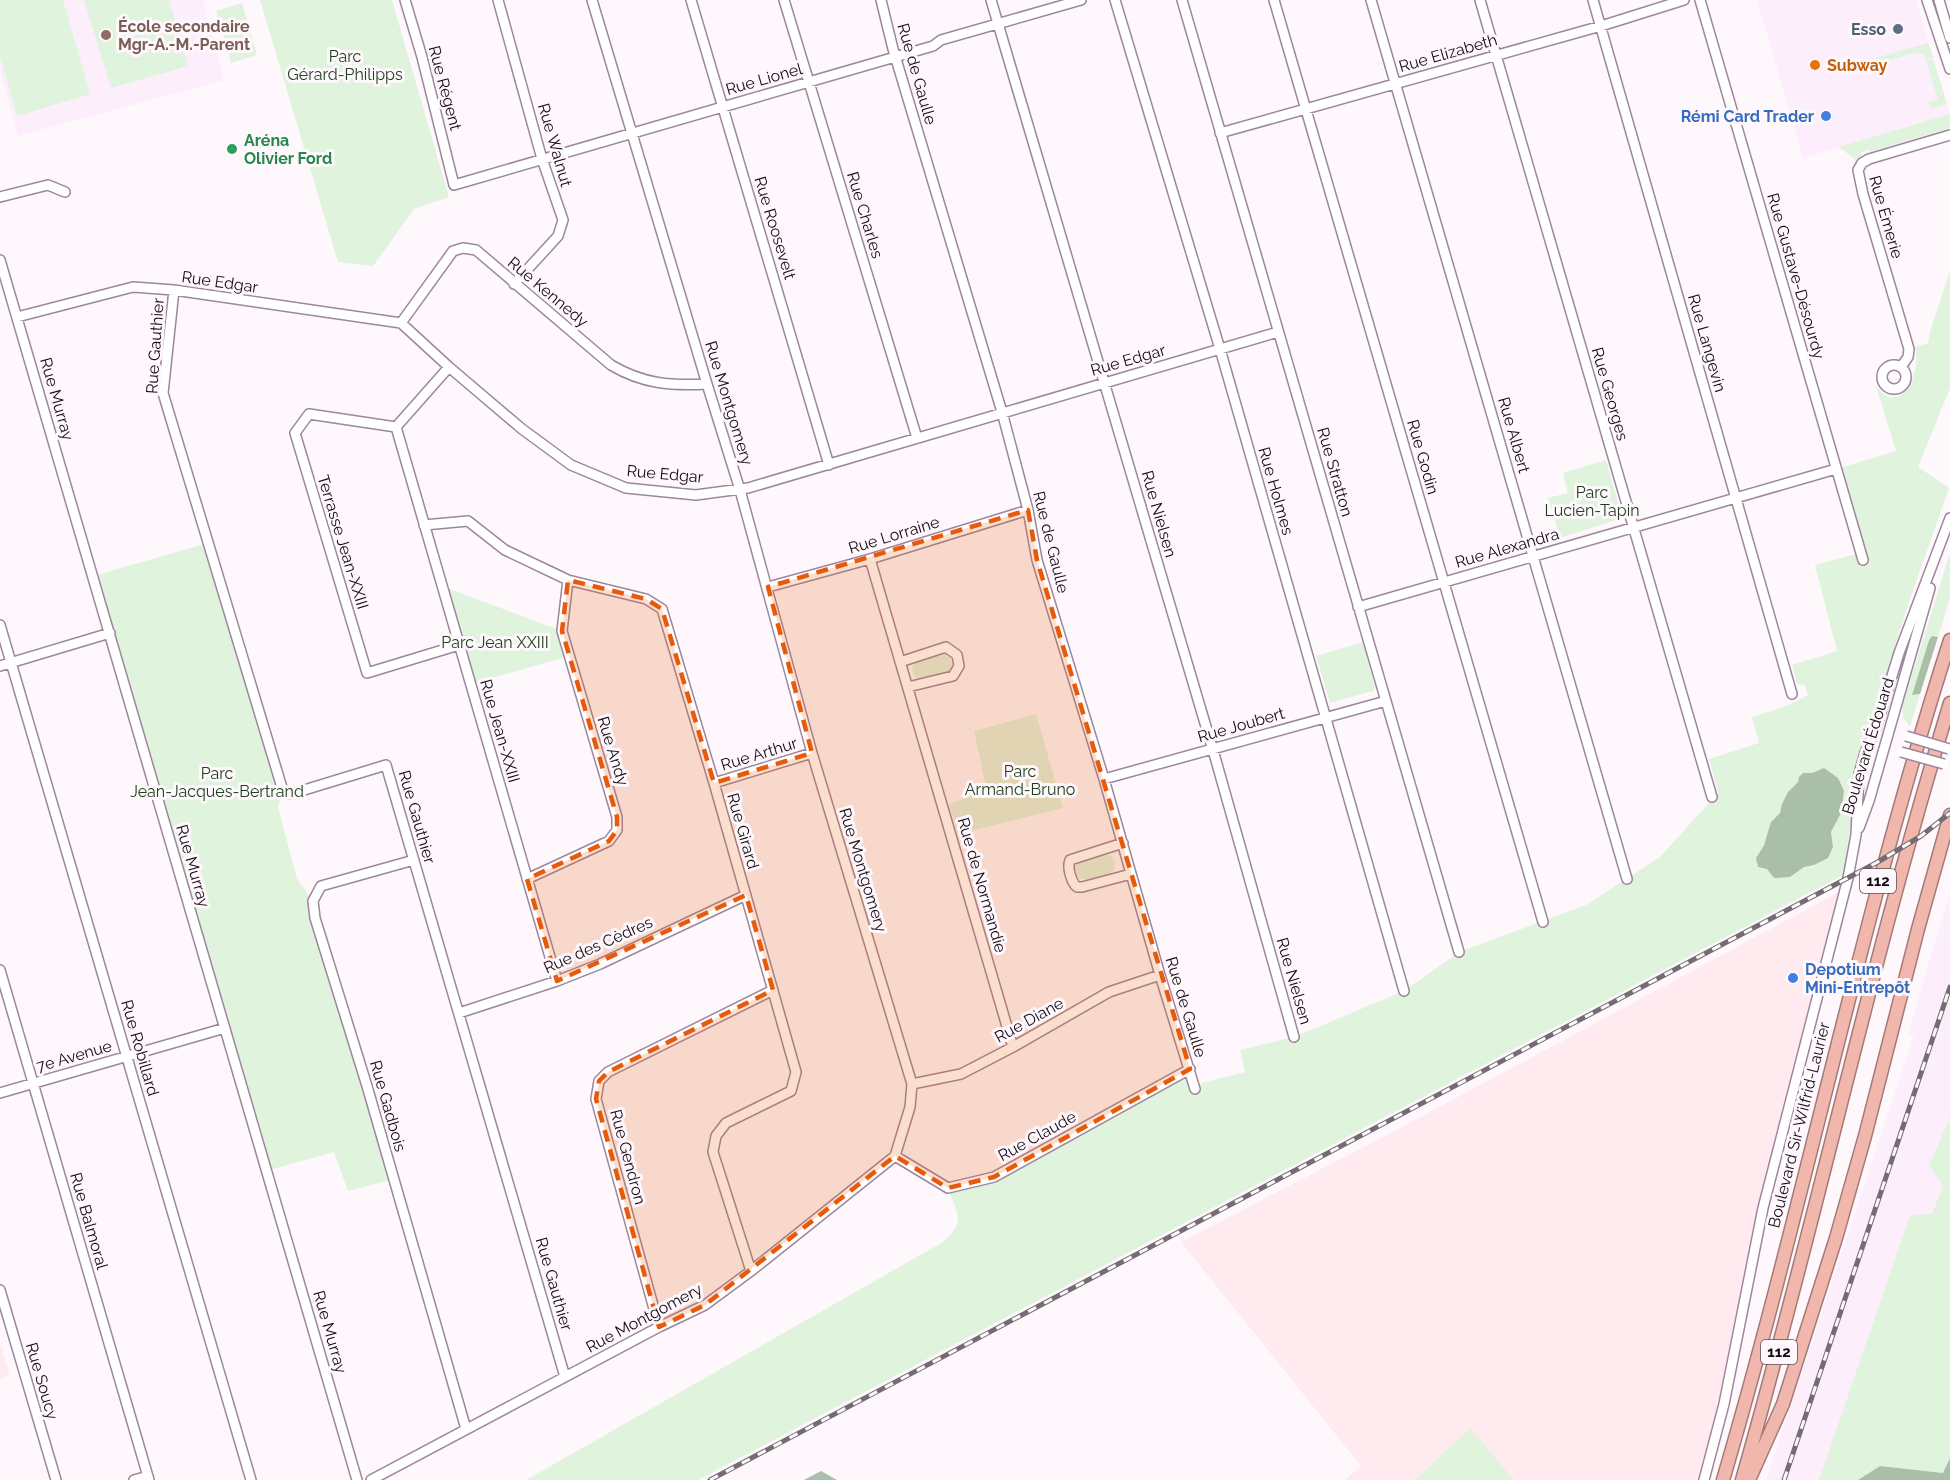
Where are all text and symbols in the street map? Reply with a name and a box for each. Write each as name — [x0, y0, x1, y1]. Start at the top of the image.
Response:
place label: École secondaire Mgr-A.-M.-Parent — [118, 16, 250, 54]
place label: Esso — [1851, 20, 1886, 39]
street label: Rue de Gaulle — [893, 21, 941, 127]
marker: Esso — [1891, 22, 1905, 36]
marker: École secondaire Mgr-A.-M.-Parent — [99, 28, 113, 42]
street label: Rue Elizabeth — [1397, 30, 1499, 76]
street label: Rue Régent — [425, 44, 466, 133]
park label: Parc Gérard-Philipps — [287, 47, 403, 84]
place label: Subway — [1827, 56, 1888, 75]
marker: Subway — [1808, 58, 1822, 72]
street label: Rue Lionel — [724, 59, 805, 99]
street label: Rue Walnut — [534, 101, 576, 190]
place label: Rémi Card Trader — [1681, 107, 1814, 126]
marker: Rémi Card Trader — [1819, 109, 1833, 123]
place label: Aréna Olivier Ford — [244, 131, 332, 168]
marker: Aréna Olivier Ford — [225, 142, 239, 156]
street label: Rue Charles — [843, 169, 887, 261]
street label: Rue Émerie — [1865, 173, 1908, 261]
street label: Rue Roosevelt — [750, 174, 800, 282]
street label: Rue Gustave-Désourdy — [1763, 191, 1829, 362]
street label: Rue Kennedy — [504, 253, 592, 331]
street label: Rue Edgar — [181, 267, 260, 297]
street label: Rue Langevin — [1684, 292, 1730, 394]
street label: Rue Gauthier — [142, 297, 168, 395]
street label: Rue Montgomery — [701, 339, 757, 468]
street label: Rue Edgar — [1088, 340, 1168, 380]
street label: Rue Georges — [1588, 345, 1632, 443]
street label: Rue Murray — [36, 355, 78, 443]
street label: Rue Albert — [1494, 395, 1534, 476]
street label: Rue Godin — [1403, 417, 1443, 497]
street label: Rue Stratton — [1313, 425, 1357, 519]
street label: Rue Holmes — [1254, 445, 1298, 537]
street label: Rue Edgar — [626, 461, 705, 487]
street label: Rue Nielsen — [1138, 468, 1180, 560]
street label: Terrasse Jean-XXIII — [314, 473, 372, 611]
park label: Parc Lucien-Tapin — [1544, 483, 1640, 520]
street label: Rue de Gaulle — [1029, 489, 1073, 595]
street label: Rue Lorraine — [846, 512, 942, 558]
street label: Rue Alexandra — [1453, 524, 1561, 572]
park label: Parc Jean XXIII — [441, 633, 549, 652]
street label: Boulevard Édouard — [1837, 675, 1898, 817]
street label: Rue Jean-XXIII — [476, 677, 524, 785]
street label: Rue Joubert — [1195, 703, 1287, 746]
street label: Rue Andy — [593, 714, 633, 788]
street label: Rue Arthur — [718, 733, 800, 775]
park label: Parc Armand-Bruno — [965, 762, 1075, 799]
park label: Parc Jean-Jacques-Bertrand — [130, 764, 304, 801]
street label: Rue Gauthier — [395, 768, 439, 866]
street label: Rue Girard — [723, 791, 763, 871]
street label: Rue Montgomery — [835, 806, 891, 935]
street label: Rue de Normandie — [954, 815, 1010, 955]
street label: Rue Murray — [172, 822, 214, 910]
road number: 112 — [1860, 869, 1896, 893]
street label: Rue des Cèdres — [541, 912, 656, 978]
street label: Rue Nielsen — [1273, 935, 1315, 1027]
street label: Rue de Gaulle — [1162, 954, 1210, 1060]
place label: Depotium Mini-Entrepôt — [1805, 960, 1910, 997]
marker: Depotium Mini-Entrepôt — [1786, 971, 1800, 985]
street label: Rue Diane — [991, 993, 1067, 1047]
street label: Rue Robillard — [117, 998, 163, 1098]
street label: Boulevard Sir-Wilfrid-Laurier — [1764, 1020, 1834, 1230]
street label: 7e Avenue — [34, 1036, 114, 1076]
street label: Rue Gadbois — [366, 1058, 410, 1154]
street label: Rue Gendron — [606, 1107, 650, 1207]
street label: Rue Claude — [995, 1107, 1079, 1165]
street label: Rue Balmoral — [66, 1170, 112, 1272]
street label: Rue Gauthier — [532, 1235, 576, 1333]
street label: Rue Montgomery — [583, 1279, 706, 1357]
street label: Rue Murray — [309, 1288, 351, 1376]
street label: Rue Soucy — [22, 1340, 62, 1422]
road number: 112 — [1761, 1340, 1797, 1364]

